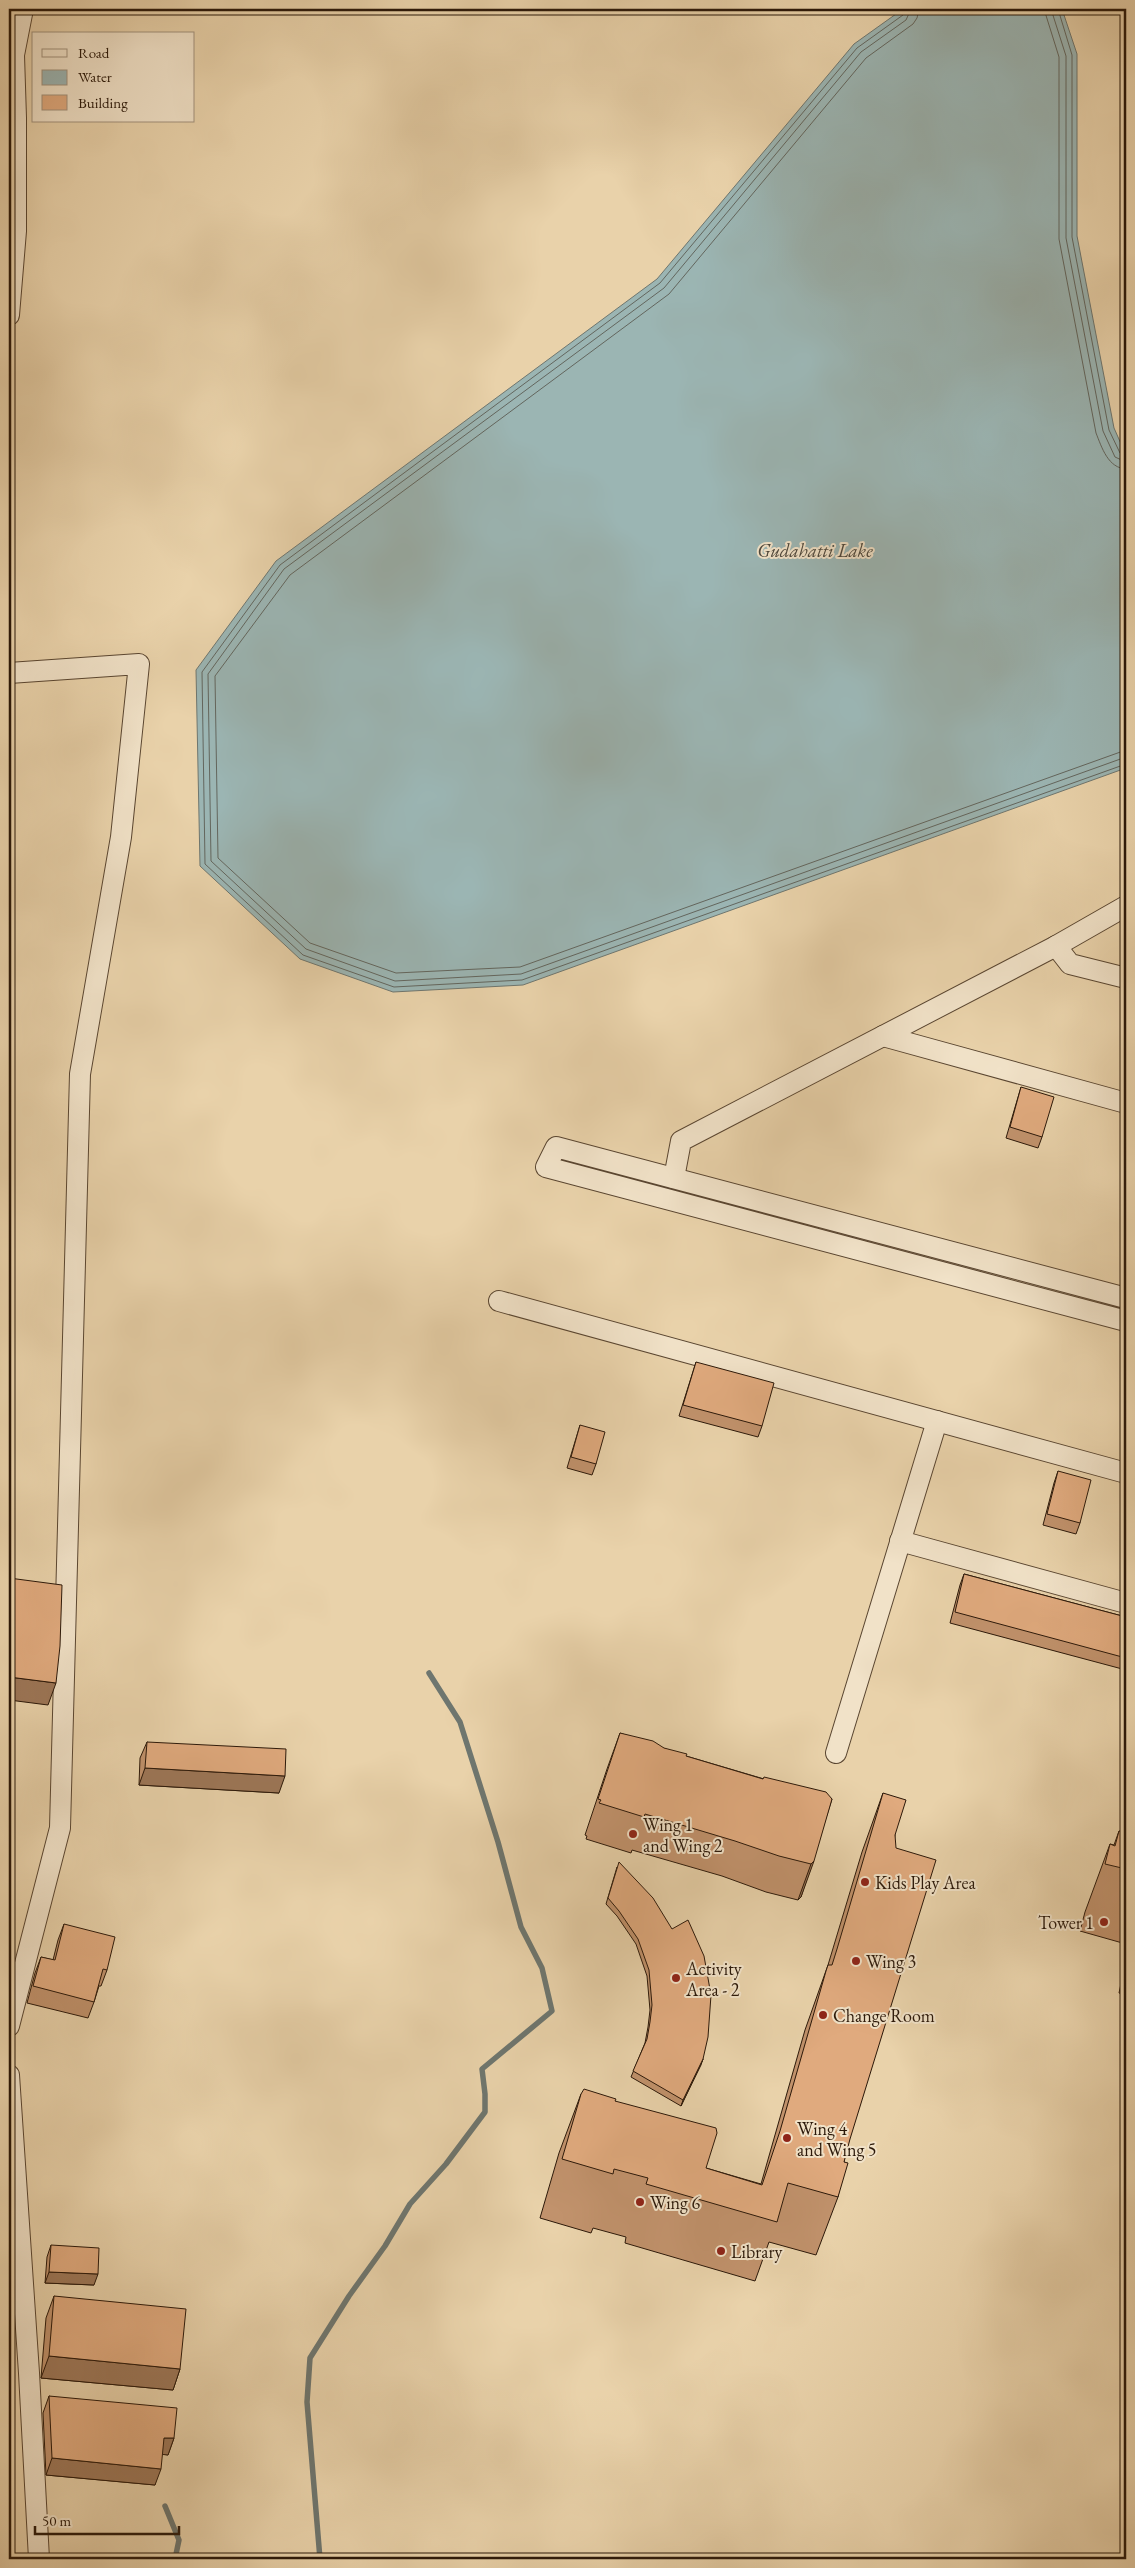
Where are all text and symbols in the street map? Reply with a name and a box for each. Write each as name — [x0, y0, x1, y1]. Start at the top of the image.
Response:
legend — [32, 32, 195, 122]
text: Road — [78, 43, 110, 62]
text: Water — [78, 67, 112, 86]
text: Building — [78, 93, 128, 112]
water label: Gudahatti Lake — [757, 538, 873, 563]
place label: Wing 1 and Wing 2 — [643, 1813, 723, 1857]
marker: Wing 1 and Wing 2 — [627, 1828, 639, 1840]
place label: Kids Play Area — [875, 1871, 976, 1894]
marker: Kids Play Area — [859, 1876, 871, 1888]
place label: Tower 1 — [1038, 1911, 1094, 1934]
marker: Tower 1 — [1098, 1916, 1110, 1928]
place label: Wing 3 — [866, 1950, 916, 1973]
marker: Wing 3 — [850, 1955, 862, 1967]
place label: Activity Area - 2 — [685, 1957, 742, 2001]
marker: Activity Area - 2 — [670, 1972, 682, 1984]
place label: Change Room — [833, 2004, 935, 2027]
marker: Change Room — [817, 2009, 829, 2021]
place label: Wing 4 and Wing 5 — [797, 2117, 877, 2161]
marker: Wing 4 and Wing 5 — [781, 2132, 793, 2144]
place label: Wing 6 — [650, 2191, 700, 2214]
marker: Wing 6 — [634, 2196, 646, 2208]
place label: Library — [731, 2240, 782, 2263]
marker: Library — [715, 2245, 727, 2257]
scale bar — [35, 2503, 179, 2535]
text: 50 m — [42, 2511, 71, 2530]

